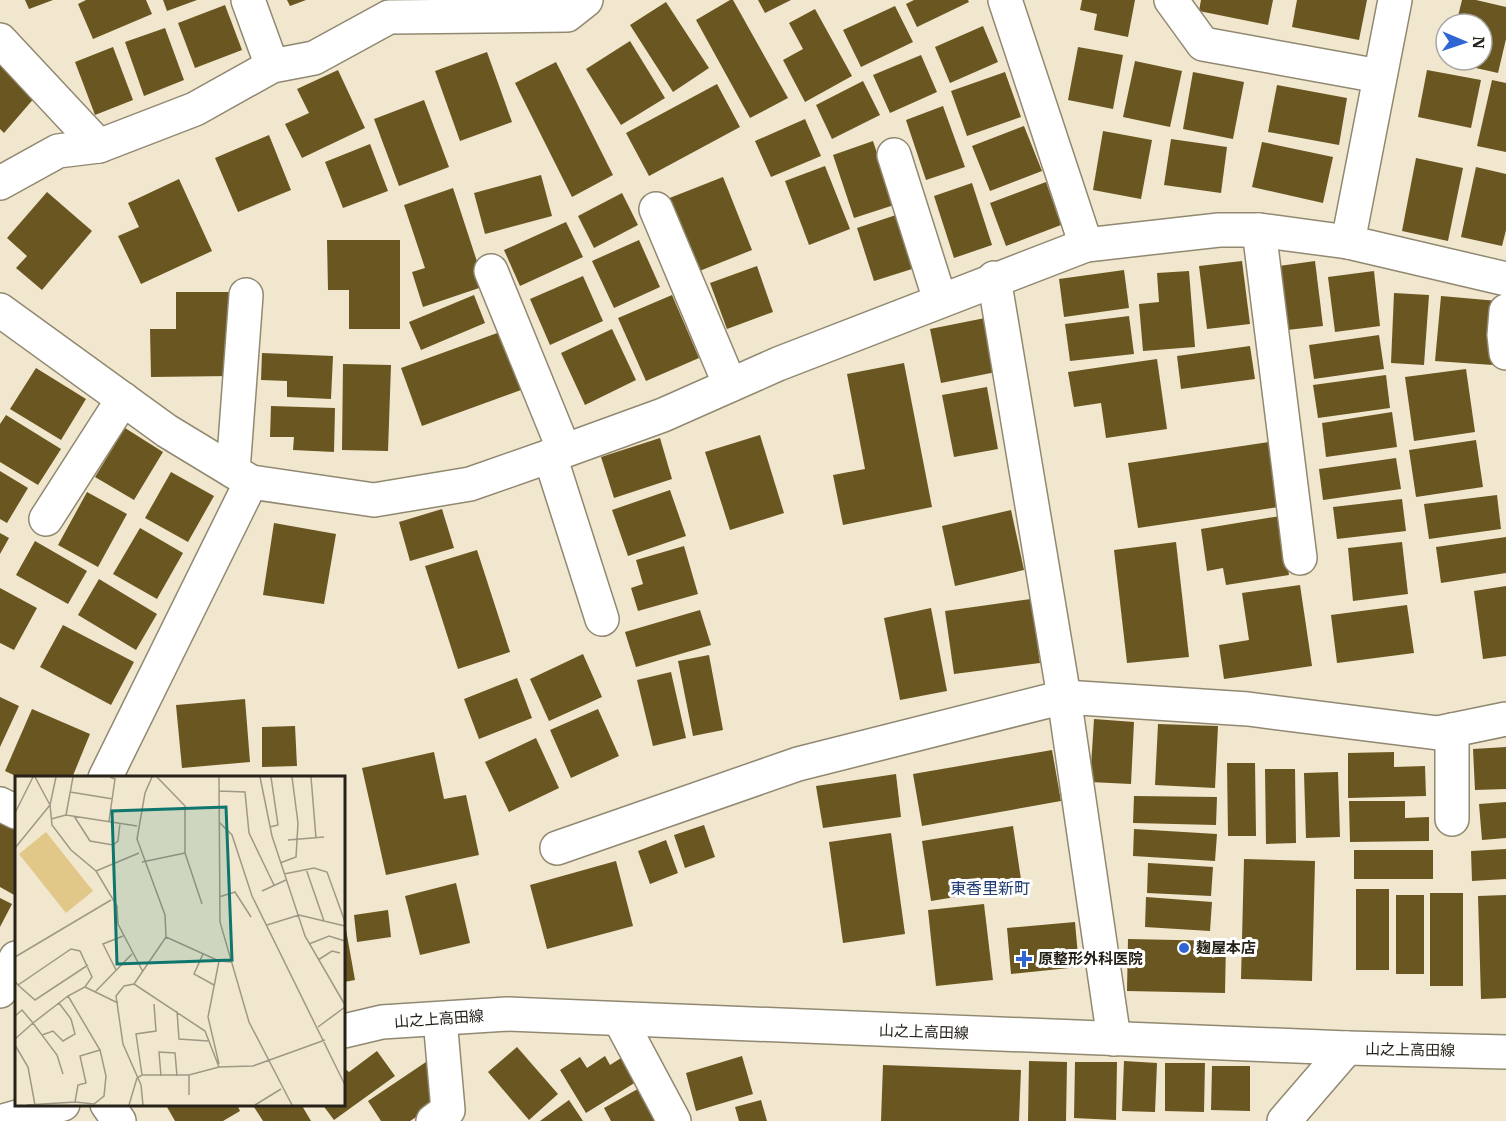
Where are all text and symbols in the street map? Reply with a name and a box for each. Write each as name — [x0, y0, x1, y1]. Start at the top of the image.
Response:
north arrow — [1434, 12, 1494, 72]
text: N — [1469, 36, 1489, 49]
inset map — [15, 776, 345, 1106]
district label: 東香里新町 — [950, 878, 1030, 898]
place label: 麹屋本店 — [1196, 938, 1256, 957]
marker: 麹屋本店 — [1177, 941, 1191, 955]
place label: 原整形外科医院 — [1038, 949, 1143, 968]
marker: 原整形外科医院 — [1015, 950, 1033, 968]
street label: 山之上高田線 — [393, 1006, 485, 1031]
street label: 山之上高田線 — [879, 1020, 969, 1043]
street label: 山之上高田線 — [1365, 1039, 1455, 1060]

